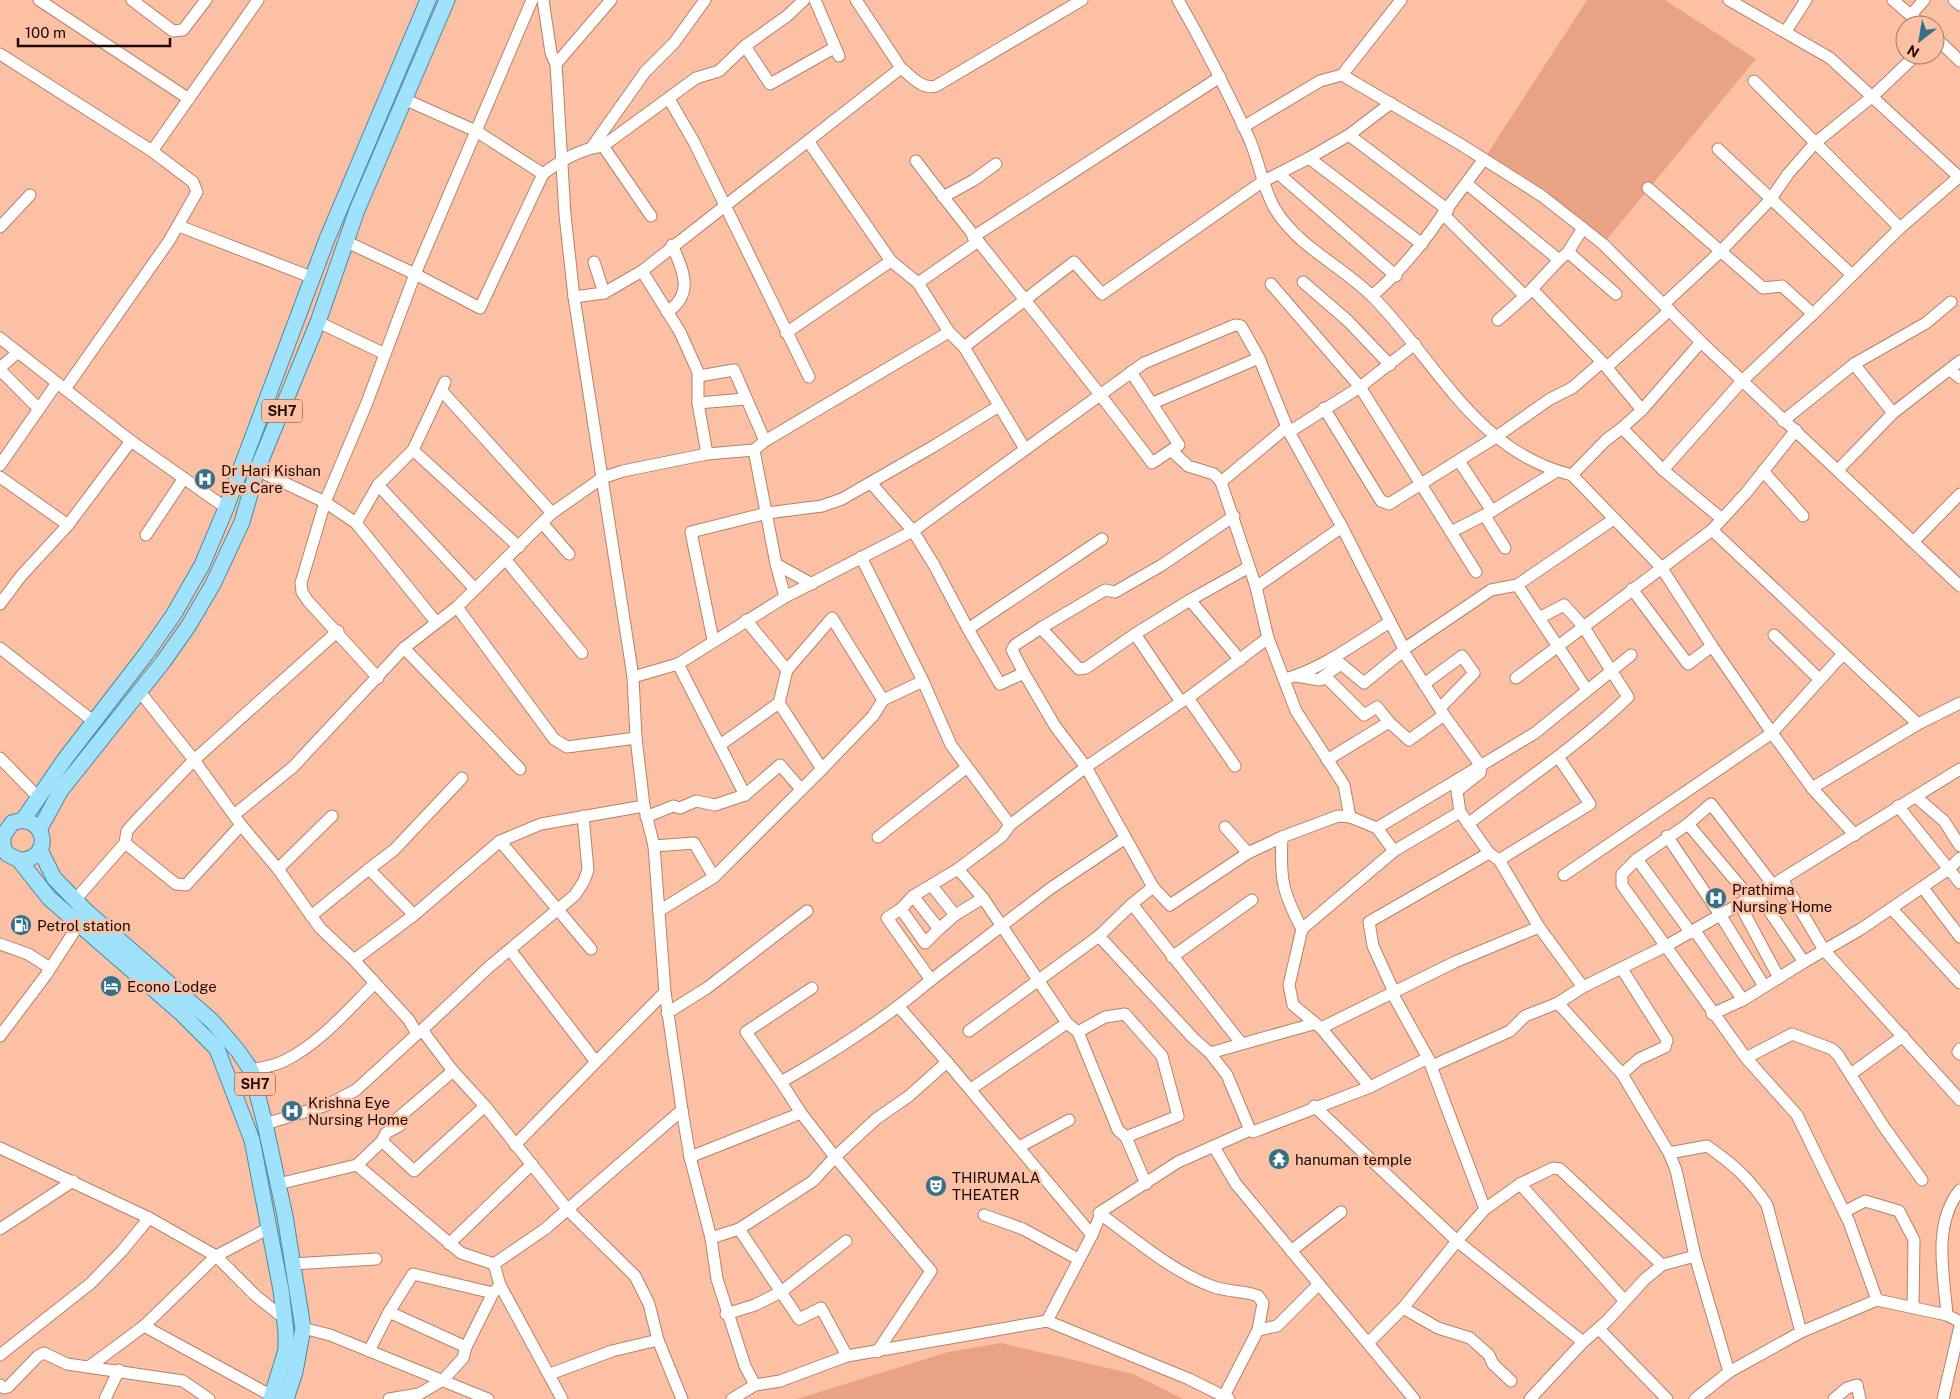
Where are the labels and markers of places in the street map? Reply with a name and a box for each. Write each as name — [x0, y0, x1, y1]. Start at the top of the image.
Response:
place label: Dr Hari Kishan Eye Care — [221, 462, 321, 496]
hospital icon: Dr Hari Kishan Eye Care — [193, 467, 217, 491]
place label: Prathima Nursing Home — [1732, 881, 1832, 915]
hospital icon: Prathima Nursing Home — [1704, 886, 1728, 910]
fuel station icon: Petrol station — [9, 913, 33, 937]
place label: Petrol station — [37, 917, 131, 934]
hotel icon: Econo Lodge — [99, 974, 123, 998]
place label: Econo Lodge — [127, 978, 217, 995]
place label: Krishna Eye Nursing Home — [308, 1094, 408, 1128]
hospital icon: Krishna Eye Nursing Home — [280, 1099, 304, 1123]
temple icon: hanuman temple — [1267, 1147, 1291, 1171]
place label: hanuman temple — [1295, 1151, 1412, 1168]
place label: THIRUMALA THEATER — [952, 1169, 1041, 1203]
theatre icon: THIRUMALA THEATER — [924, 1174, 948, 1198]

